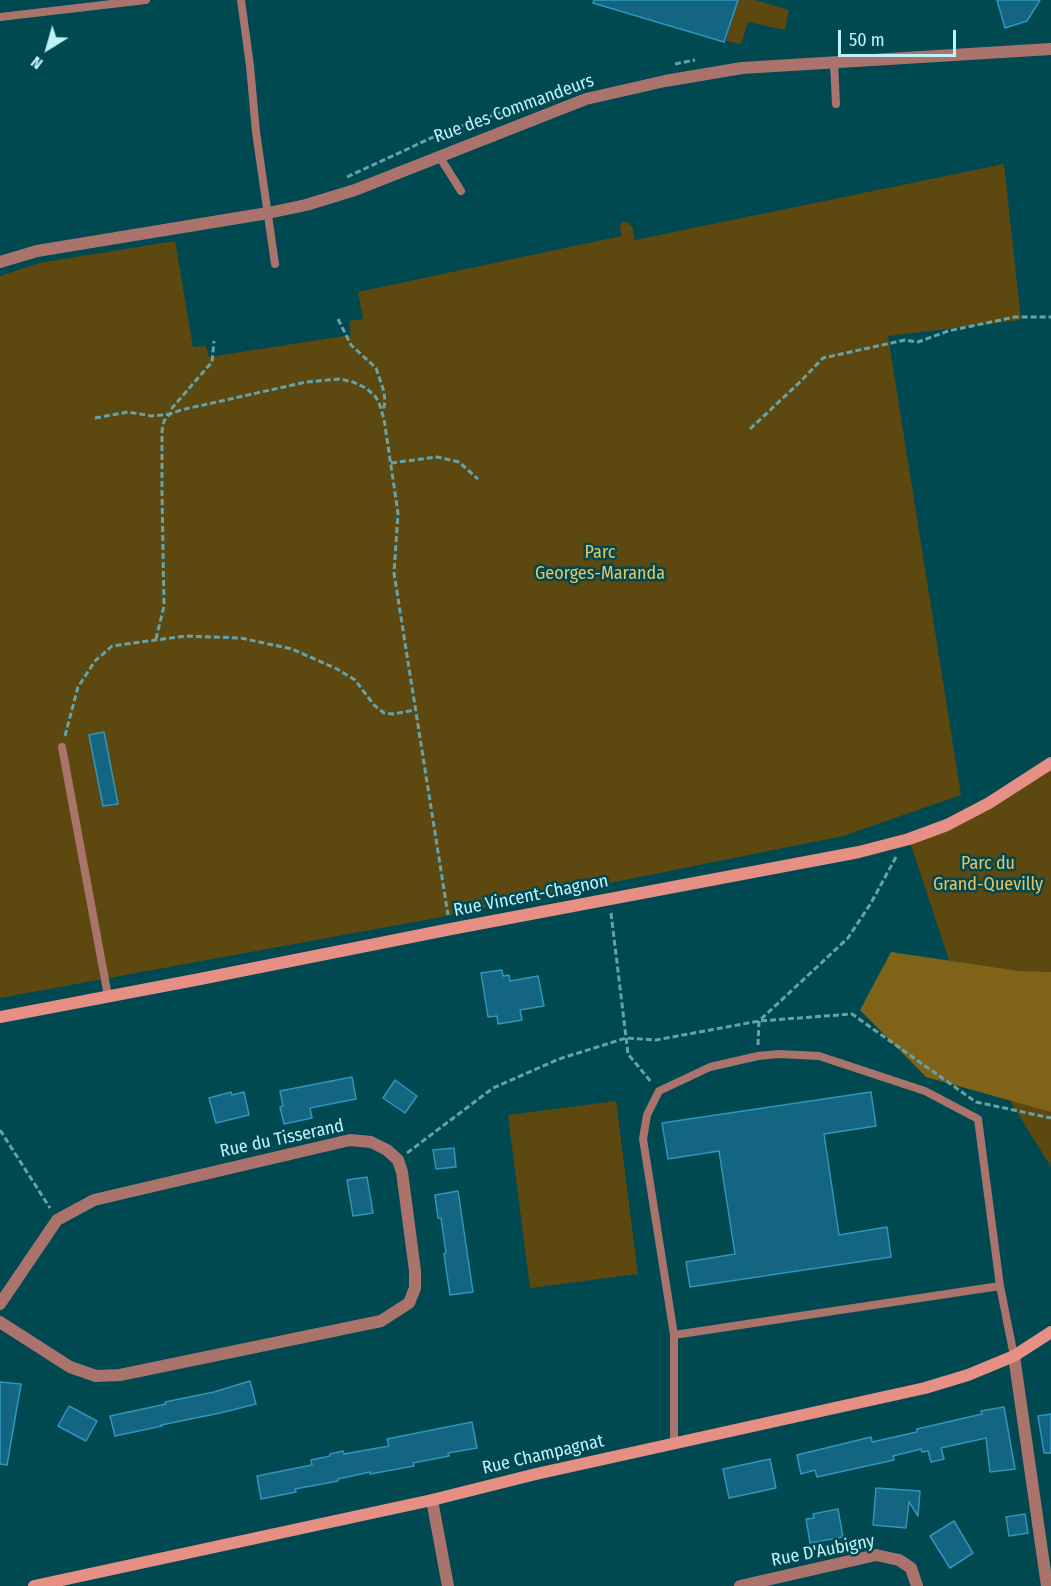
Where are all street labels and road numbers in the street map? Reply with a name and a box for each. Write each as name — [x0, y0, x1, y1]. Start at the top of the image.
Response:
street label: Rue des Commandeurs — [431, 70, 597, 148]
street label: Rue Vincent-Chagnon — [452, 870, 610, 922]
street label: Rue du Tisserand — [218, 1115, 346, 1163]
street label: Rue Champagnat — [480, 1431, 606, 1479]
street label: Rue D'Aubigny — [770, 1530, 876, 1572]

